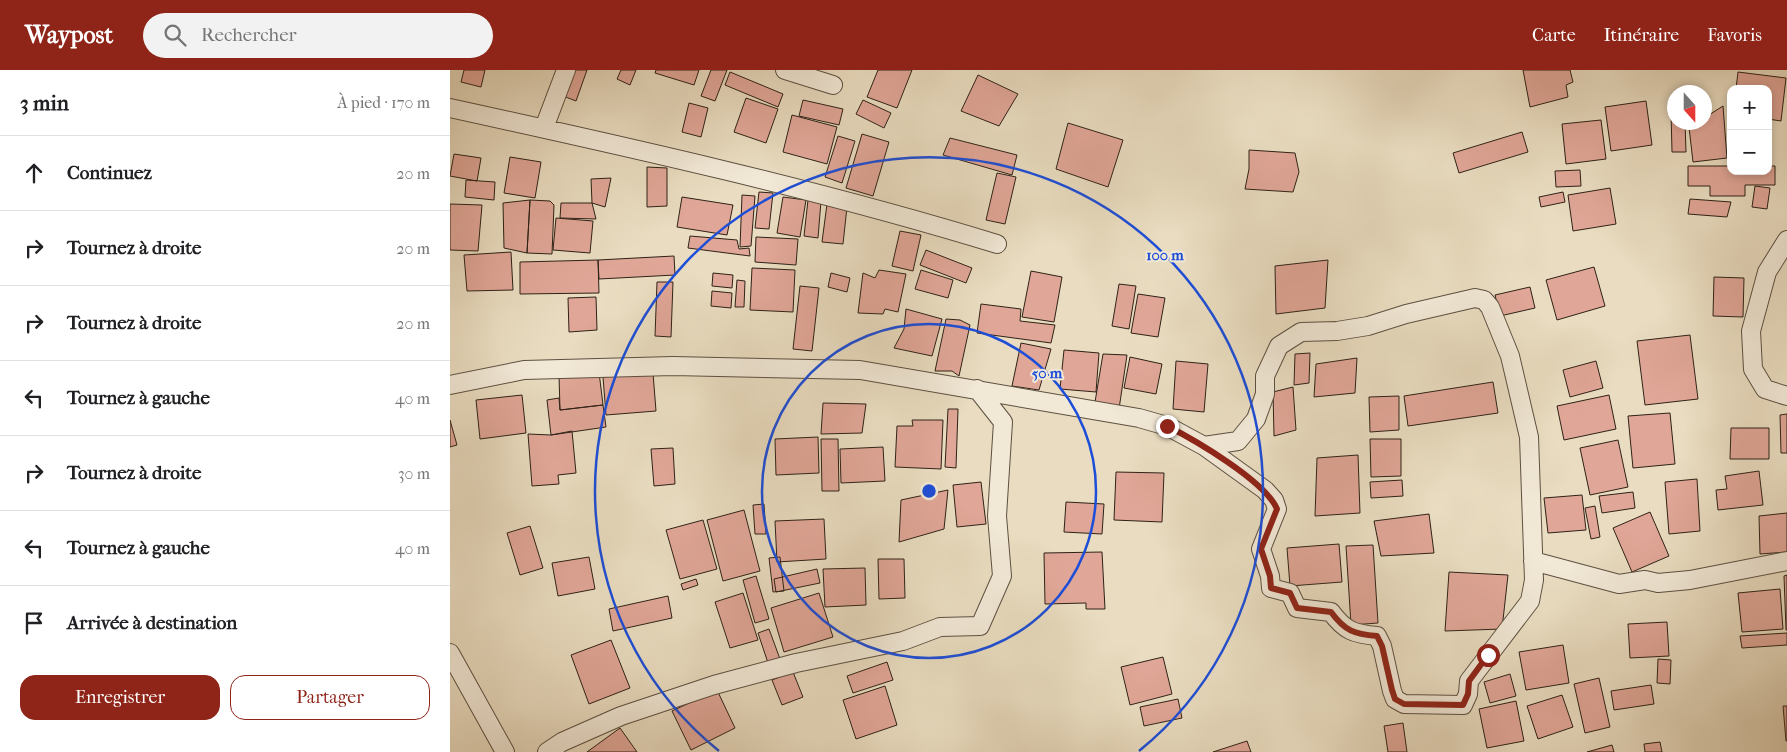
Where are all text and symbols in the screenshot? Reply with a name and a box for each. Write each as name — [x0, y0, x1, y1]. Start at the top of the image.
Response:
search box — [143, 13, 493, 58]
text: Waypost — [25, 21, 113, 49]
icon: search — [161, 21, 189, 49]
text: Rechercher — [201, 24, 297, 46]
text: Carte — [1532, 25, 1576, 46]
text: Itinéraire — [1604, 25, 1679, 46]
text: Favoris — [1707, 25, 1762, 46]
north arrow — [1667, 85, 1712, 130]
map controls — [1727, 85, 1772, 175]
button: + — [1727, 85, 1772, 130]
text: 3 min — [20, 91, 69, 115]
text: À pied · 170 m — [337, 93, 430, 112]
button: − — [1727, 130, 1772, 175]
icon: ahead — [20, 159, 48, 187]
text: Continuez — [67, 162, 152, 184]
text: 20 m — [396, 164, 430, 183]
icon: right — [20, 234, 48, 262]
text: Tournez à droite — [67, 237, 201, 259]
text: 20 m — [396, 239, 430, 258]
text: 100 m — [1146, 246, 1184, 264]
icon: right — [20, 309, 48, 337]
text: Tournez à droite — [67, 312, 201, 334]
text: 20 m — [396, 314, 430, 333]
text: 50 m — [1032, 364, 1063, 382]
icon: left — [20, 384, 48, 412]
text: Tournez à gauche — [67, 387, 210, 409]
text: 40 m — [395, 389, 430, 408]
route end — [1156, 415, 1179, 438]
icon: right — [20, 459, 48, 487]
text: Tournez à droite — [67, 462, 201, 484]
text: 30 m — [398, 464, 430, 483]
centre of rings — [920, 482, 938, 500]
icon: left — [20, 534, 48, 562]
text: Tournez à gauche — [67, 537, 210, 559]
text: 40 m — [395, 539, 430, 558]
icon: arrive — [20, 609, 48, 637]
text: Arrivée à destination — [67, 612, 237, 634]
route start — [1477, 644, 1500, 667]
button: Enregistrer — [20, 675, 220, 720]
button: Partager — [230, 675, 430, 720]

